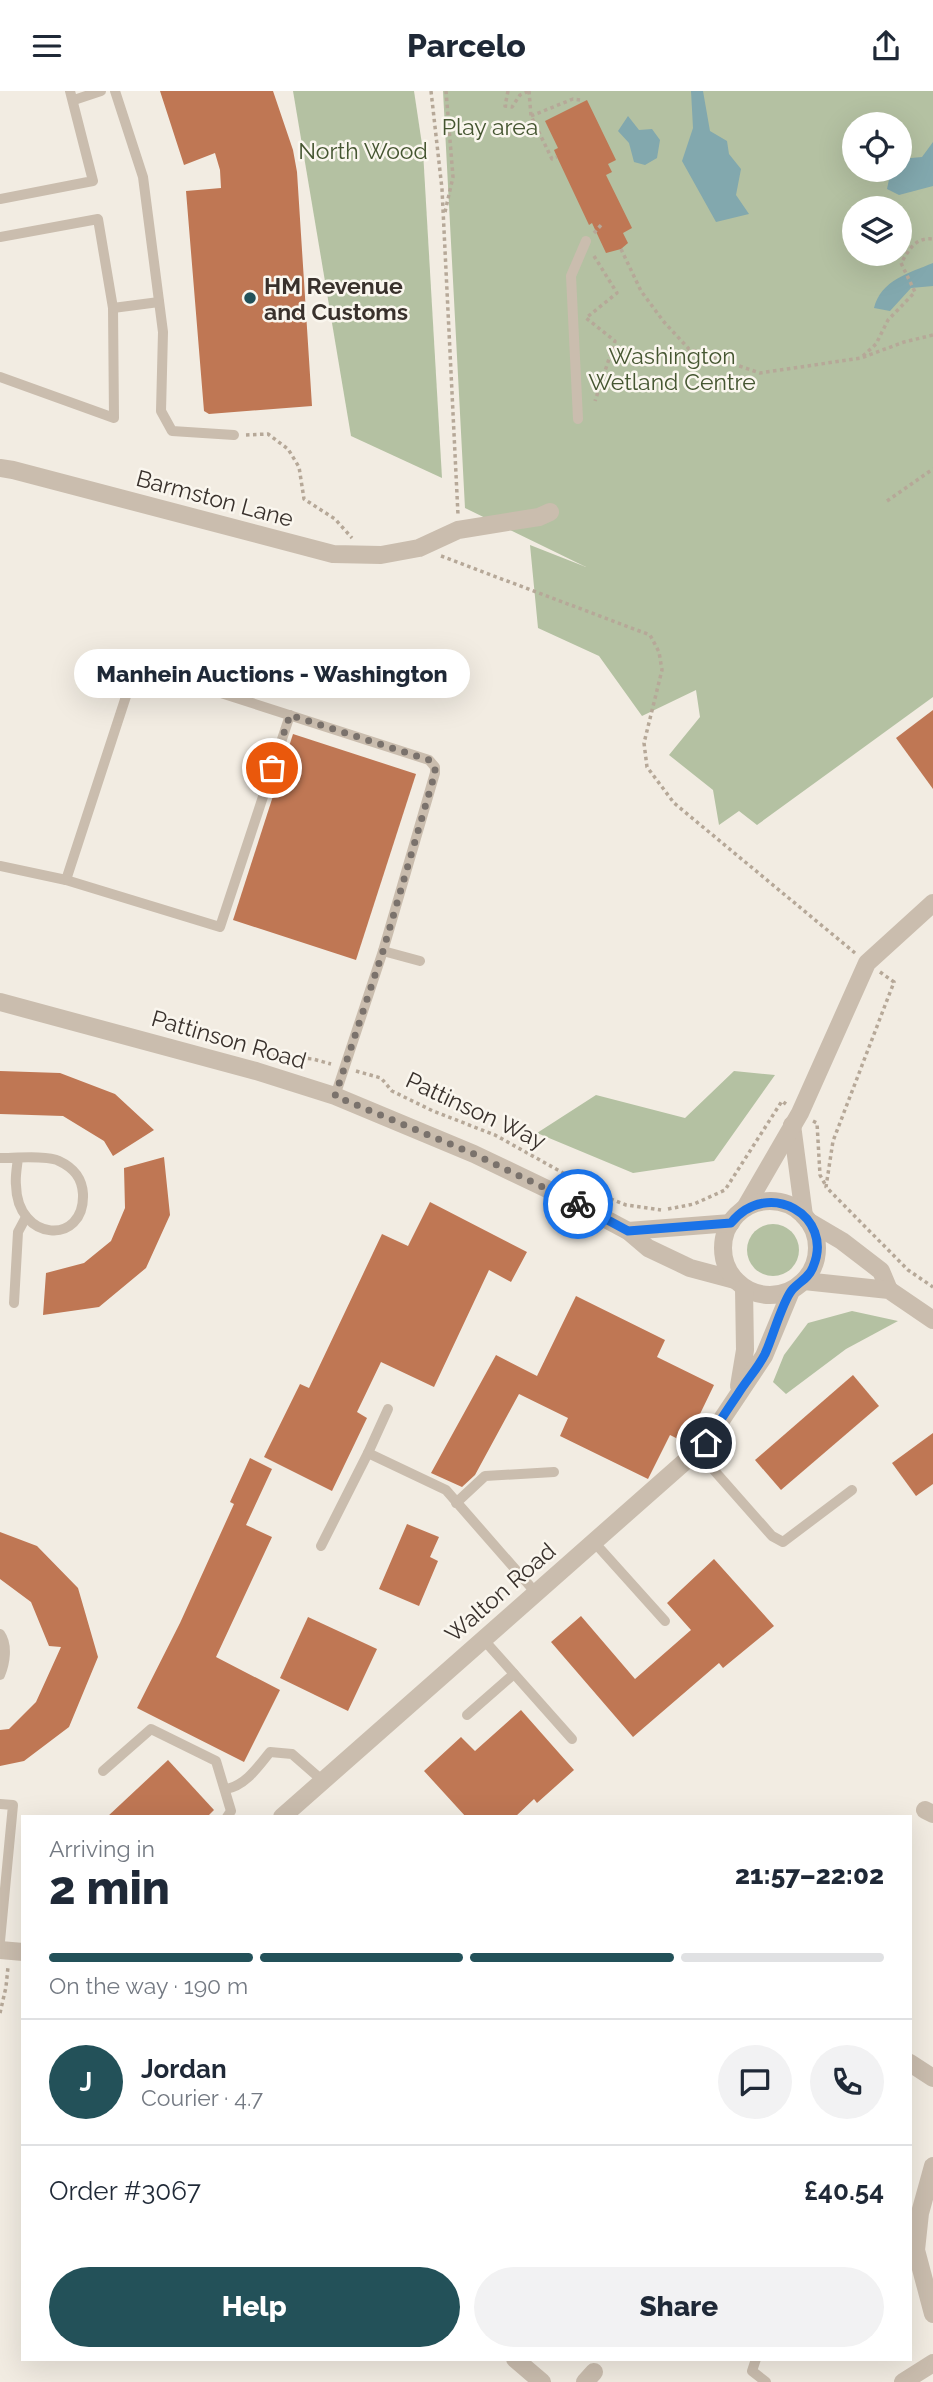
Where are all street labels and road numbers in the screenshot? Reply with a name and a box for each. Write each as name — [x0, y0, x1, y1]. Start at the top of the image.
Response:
street label: Barmston Lane — [134, 464, 296, 532]
street label: Pattinson Road — [149, 1004, 309, 1074]
street label: Pattinson Way — [402, 1066, 550, 1154]
street label: Walton Road — [439, 1537, 561, 1647]

